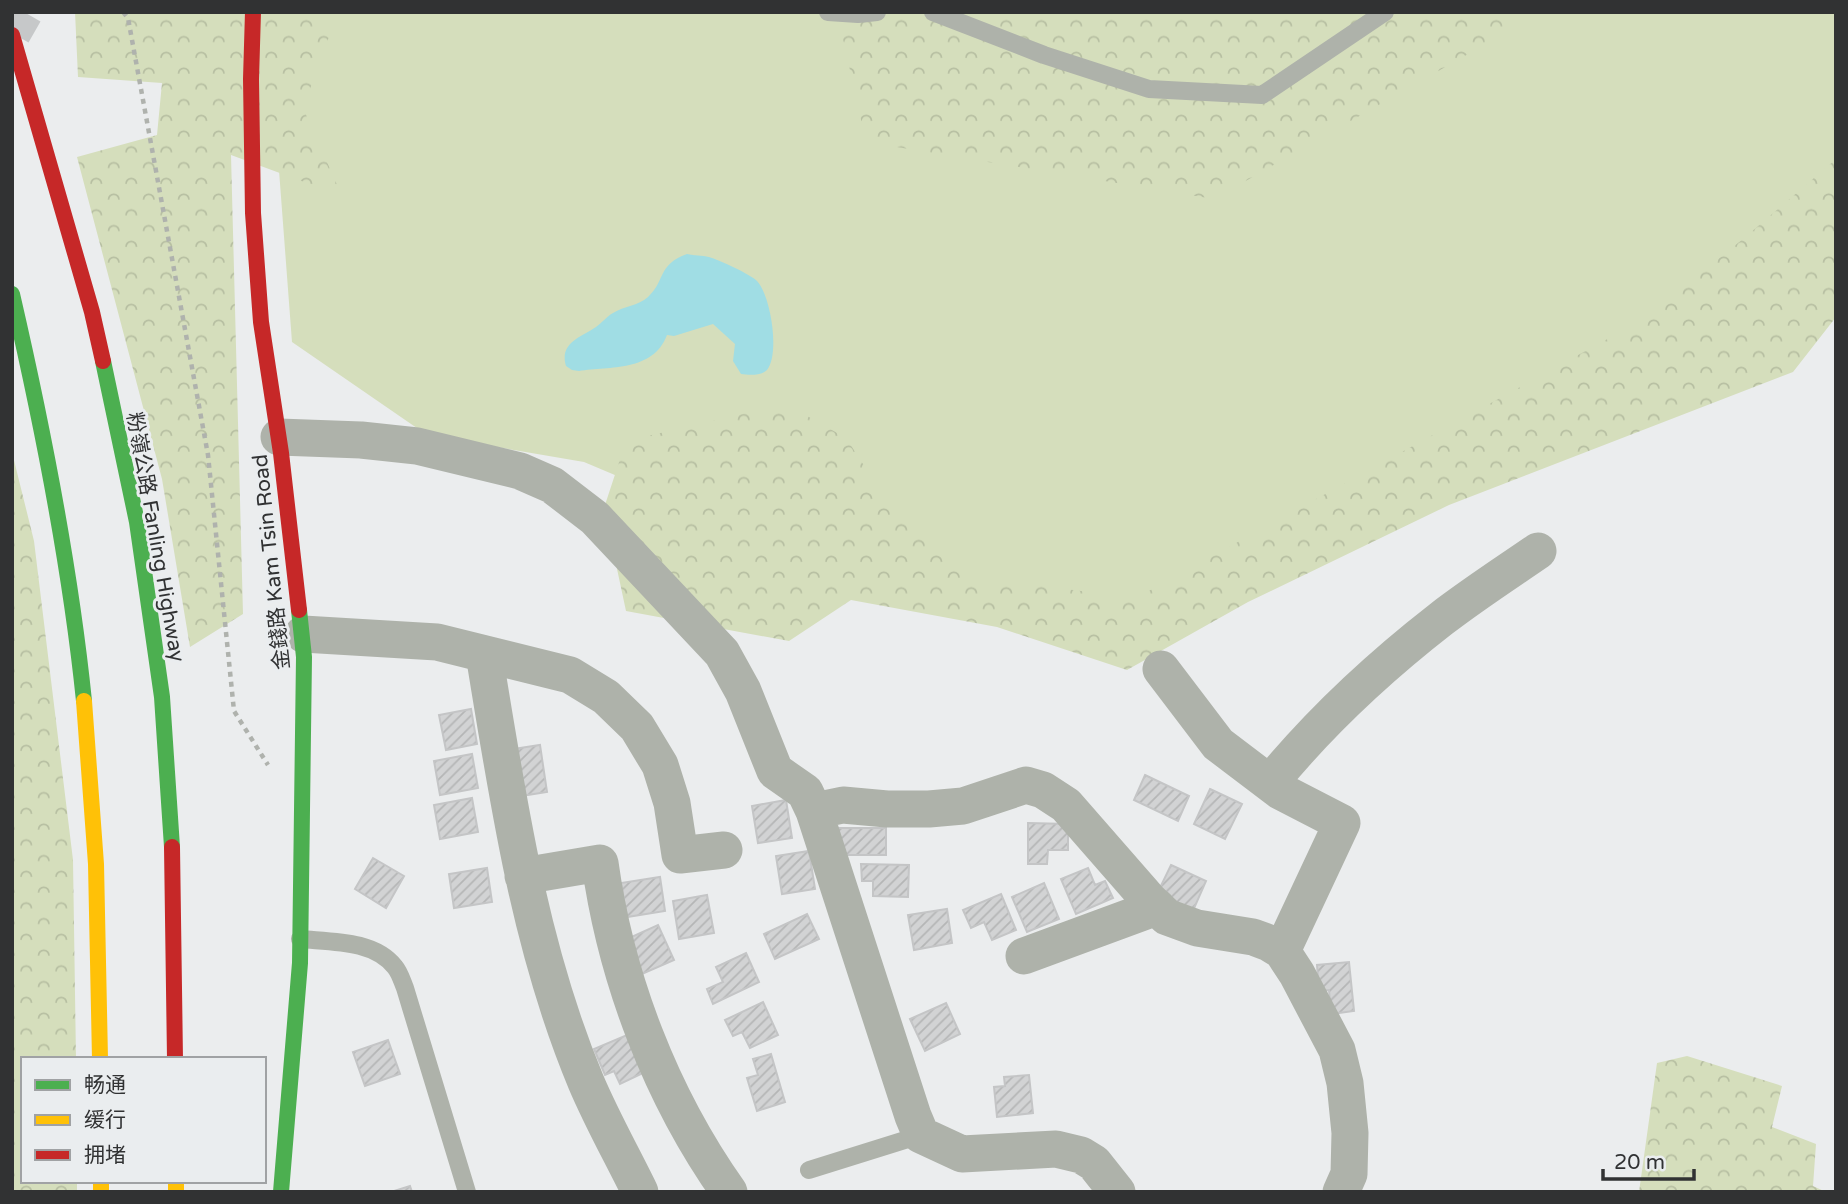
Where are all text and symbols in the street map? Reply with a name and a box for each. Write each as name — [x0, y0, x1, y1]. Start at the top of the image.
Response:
street label: 粉嶺公路 Fanling Highway — [121, 410, 190, 664]
street label: 金錢路 Kam Tsin Road — [248, 453, 295, 671]
legend — [21, 1057, 266, 1183]
text: 畅通 — [84, 1073, 126, 1098]
text: 缓行 — [84, 1108, 126, 1133]
scale bar — [1603, 1138, 1694, 1182]
text: 拥堵 — [84, 1143, 126, 1168]
text: 20 m — [1614, 1150, 1665, 1175]

